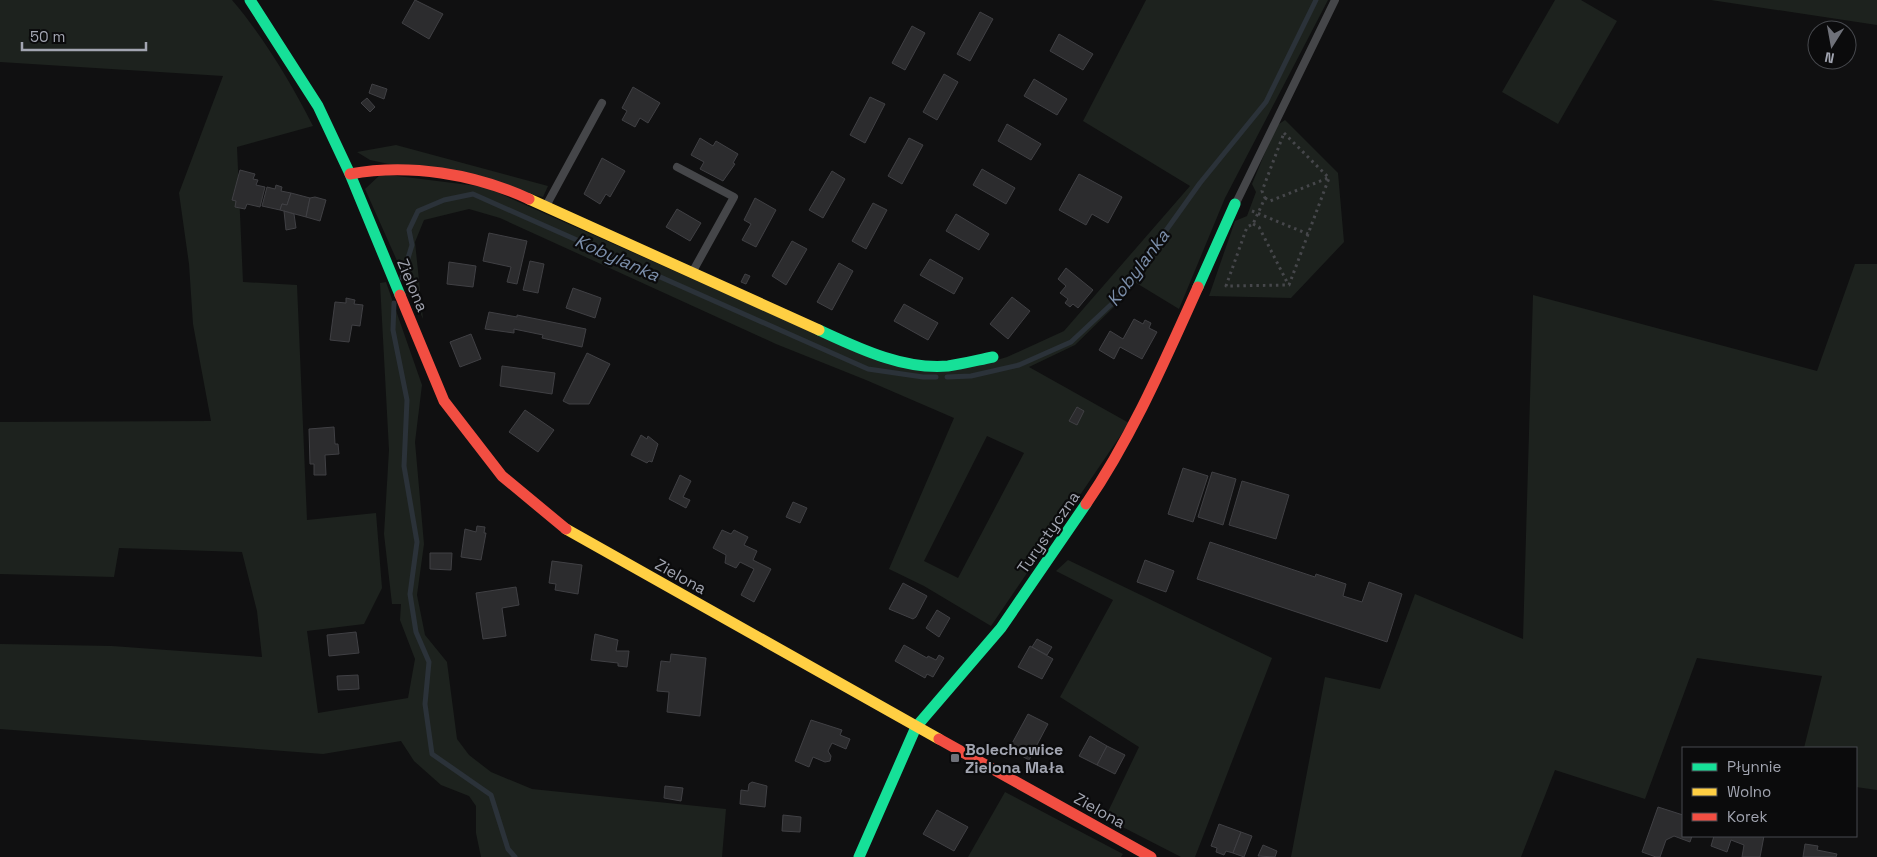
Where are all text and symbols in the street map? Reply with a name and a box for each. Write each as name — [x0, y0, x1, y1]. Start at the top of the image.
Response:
scale bar — [22, 20, 146, 52]
north arrow — [1807, 20, 1857, 70]
text: 50 m — [30, 27, 65, 46]
text: N — [1823, 48, 1836, 67]
water label: Kobylanka — [1101, 224, 1174, 311]
water label: Kobylanka — [571, 229, 664, 287]
street label: Zielona — [392, 256, 433, 315]
street label: Turystyczna — [1012, 487, 1084, 578]
street label: Zielona — [651, 554, 710, 599]
place label: Bolechowice Zielona Mała — [965, 739, 1064, 778]
legend — [1682, 747, 1857, 837]
marker: Bolechowice Zielona Mała — [949, 752, 961, 764]
text: Płynnie — [1727, 757, 1781, 776]
text: Wolno — [1727, 782, 1771, 801]
street label: Zielona — [1070, 788, 1129, 833]
text: Korek — [1727, 807, 1767, 826]

